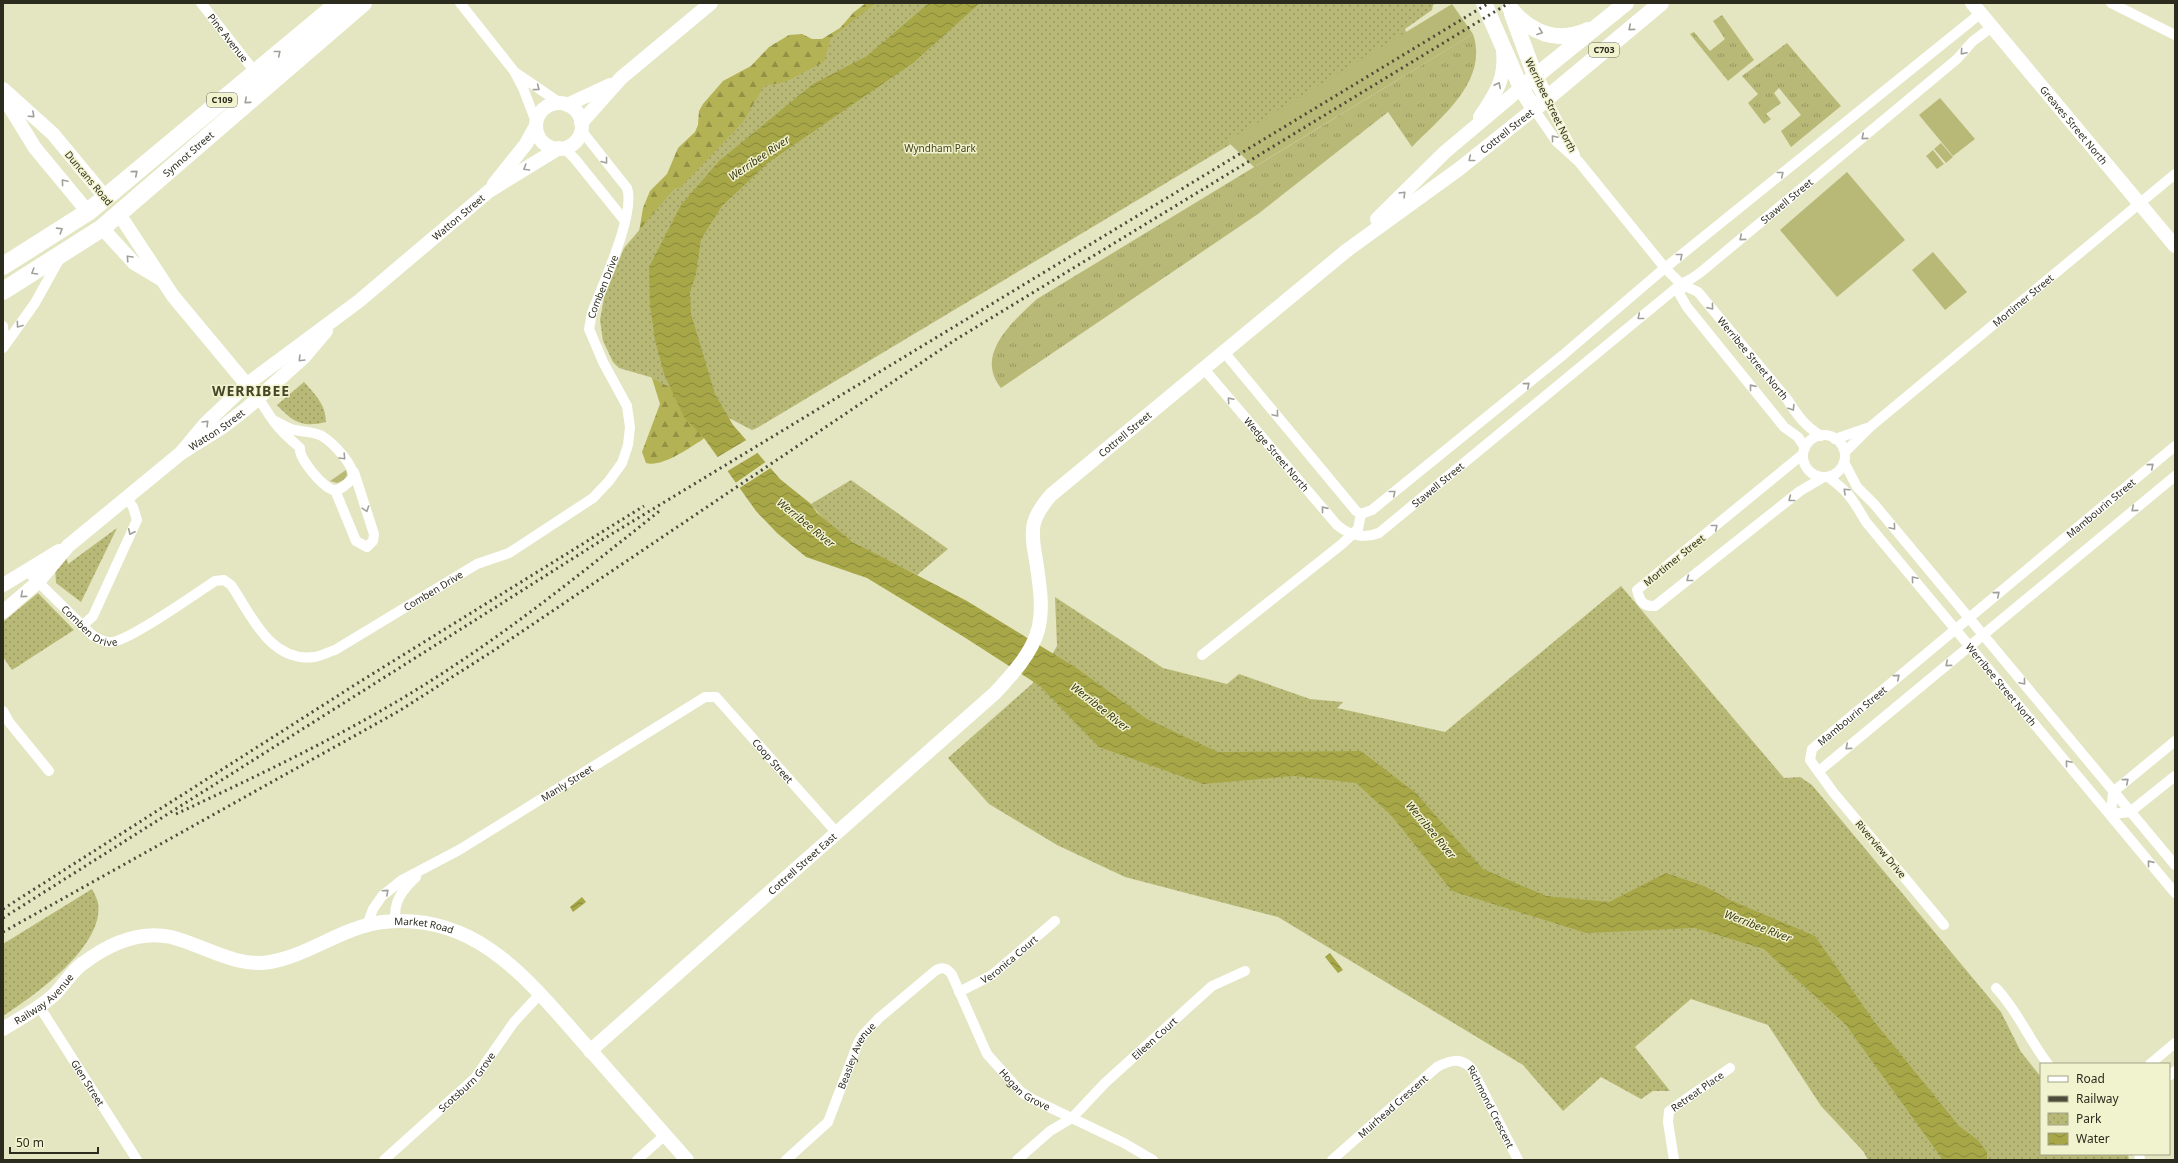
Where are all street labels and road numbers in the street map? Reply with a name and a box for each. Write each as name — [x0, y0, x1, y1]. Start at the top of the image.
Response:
street label: Pine Avenue — [205, 10, 252, 65]
road number: C703 — [1589, 43, 1619, 57]
street label: Werribee Street North — [1522, 55, 1580, 155]
street label: Greaves Street North — [2037, 83, 2111, 167]
road number: C109 — [207, 93, 237, 107]
street label: Cottrell Street — [1477, 105, 1537, 157]
street label: Synnot Street — [160, 128, 217, 180]
street label: Duncans Road — [62, 148, 116, 208]
street label: Stawell Street — [1757, 175, 1816, 227]
street label: Watton Street — [429, 191, 488, 243]
street label: Comben Drive — [584, 253, 621, 319]
street label: Mortimer Street — [1989, 271, 2057, 330]
street label: Werribee Street North — [1714, 314, 1792, 403]
street label: Watton Street — [186, 405, 248, 453]
street label: Cottrell Street — [1095, 408, 1154, 460]
street label: Wedge Street North — [1241, 414, 1312, 494]
street label: Stawell Street — [1409, 459, 1467, 510]
street label: Mambourin Street — [2063, 475, 2139, 541]
street label: Mortimer Street — [1640, 531, 1708, 589]
street label: Comben Drive — [401, 567, 466, 614]
street label: Comben Drive — [58, 602, 119, 649]
street label: Werribee Street North — [1963, 640, 2040, 729]
street label: Mambourin Street — [1815, 682, 1890, 748]
street label: Coop Street — [749, 736, 797, 786]
street label: Manly Street — [538, 761, 596, 804]
street label: Riverview Drive — [1853, 817, 1910, 881]
street label: Cottrell Street East — [765, 829, 840, 898]
street label: Market Road — [394, 914, 456, 937]
street label: Veronica Court — [978, 932, 1041, 987]
street label: Railway Avenue — [11, 970, 77, 1028]
street label: Eileen Court — [1128, 1014, 1180, 1063]
street label: Beasley Avenue — [834, 1019, 879, 1091]
street label: Scotsburn Grove — [435, 1049, 498, 1115]
street label: Glen Street — [68, 1057, 108, 1109]
street label: Richmond Crescent — [1465, 1062, 1518, 1151]
street label: Hogan Grove — [996, 1065, 1053, 1114]
street label: Retreat Place — [1668, 1067, 1727, 1115]
street label: Muirhead Crescent — [1355, 1071, 1431, 1141]

